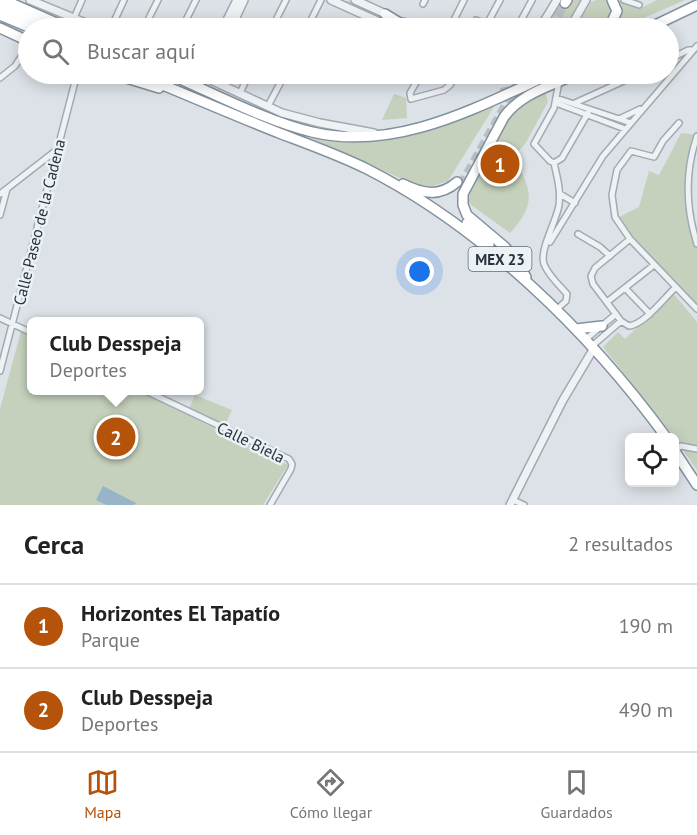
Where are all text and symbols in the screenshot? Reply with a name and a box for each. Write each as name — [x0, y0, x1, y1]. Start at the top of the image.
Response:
search box — [18, 18, 679, 84]
icon: search — [39, 35, 72, 68]
text: Buscar aquí — [87, 37, 196, 65]
street label: Calle Paseo de la Cadena — [9, 137, 69, 307]
pin: 1 — [480, 142, 520, 186]
road number: MEX 23 — [468, 247, 532, 271]
your location — [405, 257, 434, 286]
popup — [27, 317, 204, 395]
text: Club Desspeja — [50, 329, 181, 357]
text: Deportes — [50, 357, 127, 383]
pin: 2 — [96, 414, 136, 460]
street label: Calle Biela — [214, 417, 288, 467]
map controls — [625, 433, 679, 487]
button: locate — [625, 433, 679, 487]
text: Cerca — [24, 528, 84, 561]
text: 2 resultados — [568, 531, 673, 557]
text: Horizontes El Tapatío — [81, 599, 280, 627]
text: 1 — [38, 613, 49, 639]
text: 190 m — [619, 613, 673, 639]
text: Parque — [81, 627, 140, 653]
text: Club Desspeja — [81, 683, 213, 711]
text: 2 — [38, 697, 49, 723]
text: 490 m — [619, 697, 673, 723]
text: Deportes — [81, 711, 158, 737]
tab: Mapa — [84, 766, 121, 822]
tab: Cómo llegar — [290, 766, 372, 822]
tab: Guardados — [541, 766, 613, 822]

